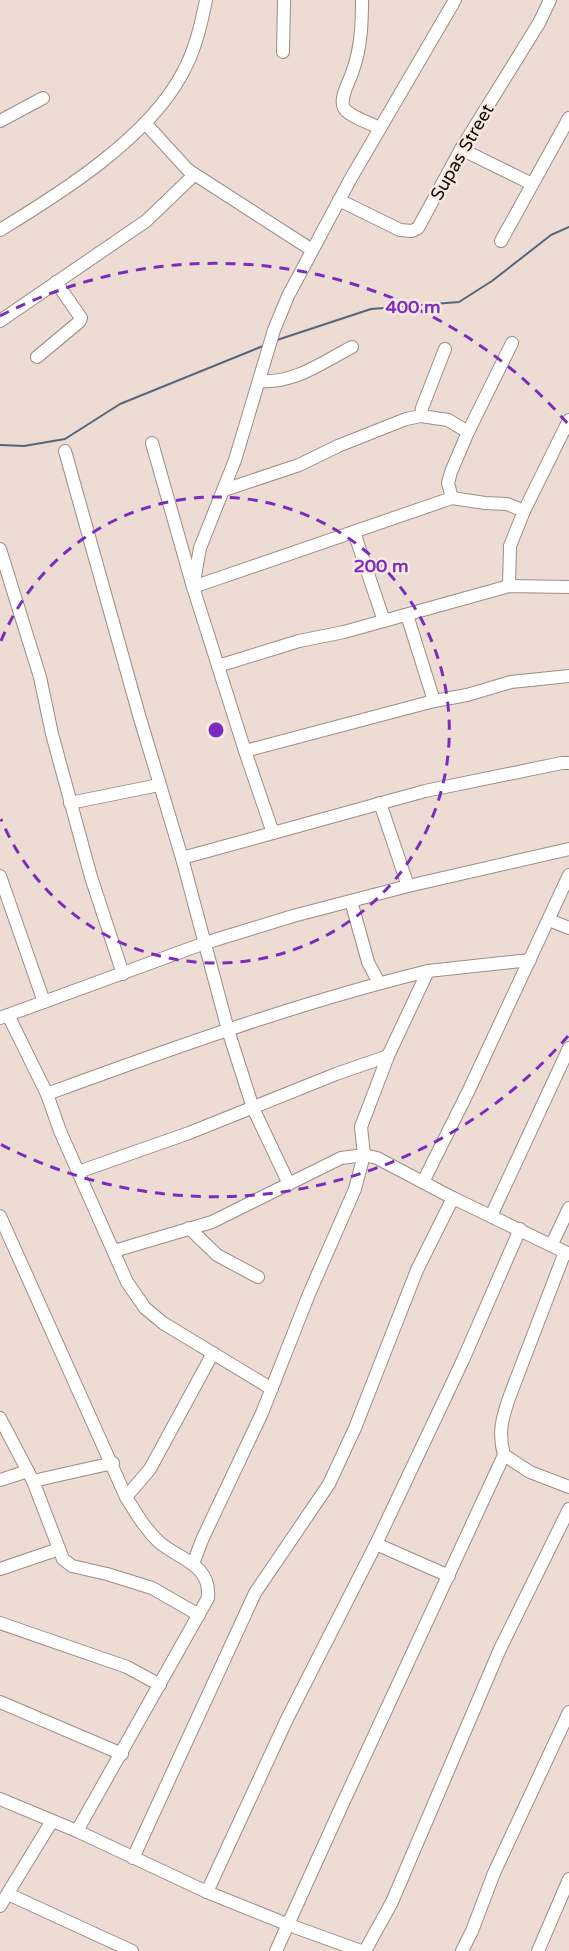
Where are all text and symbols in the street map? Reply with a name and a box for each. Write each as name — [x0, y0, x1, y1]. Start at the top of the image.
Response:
street label: Supas Street — [425, 100, 499, 204]
text: 400 m — [385, 296, 441, 318]
text: 200 m — [353, 555, 409, 577]
centre of rings — [206, 720, 226, 740]

